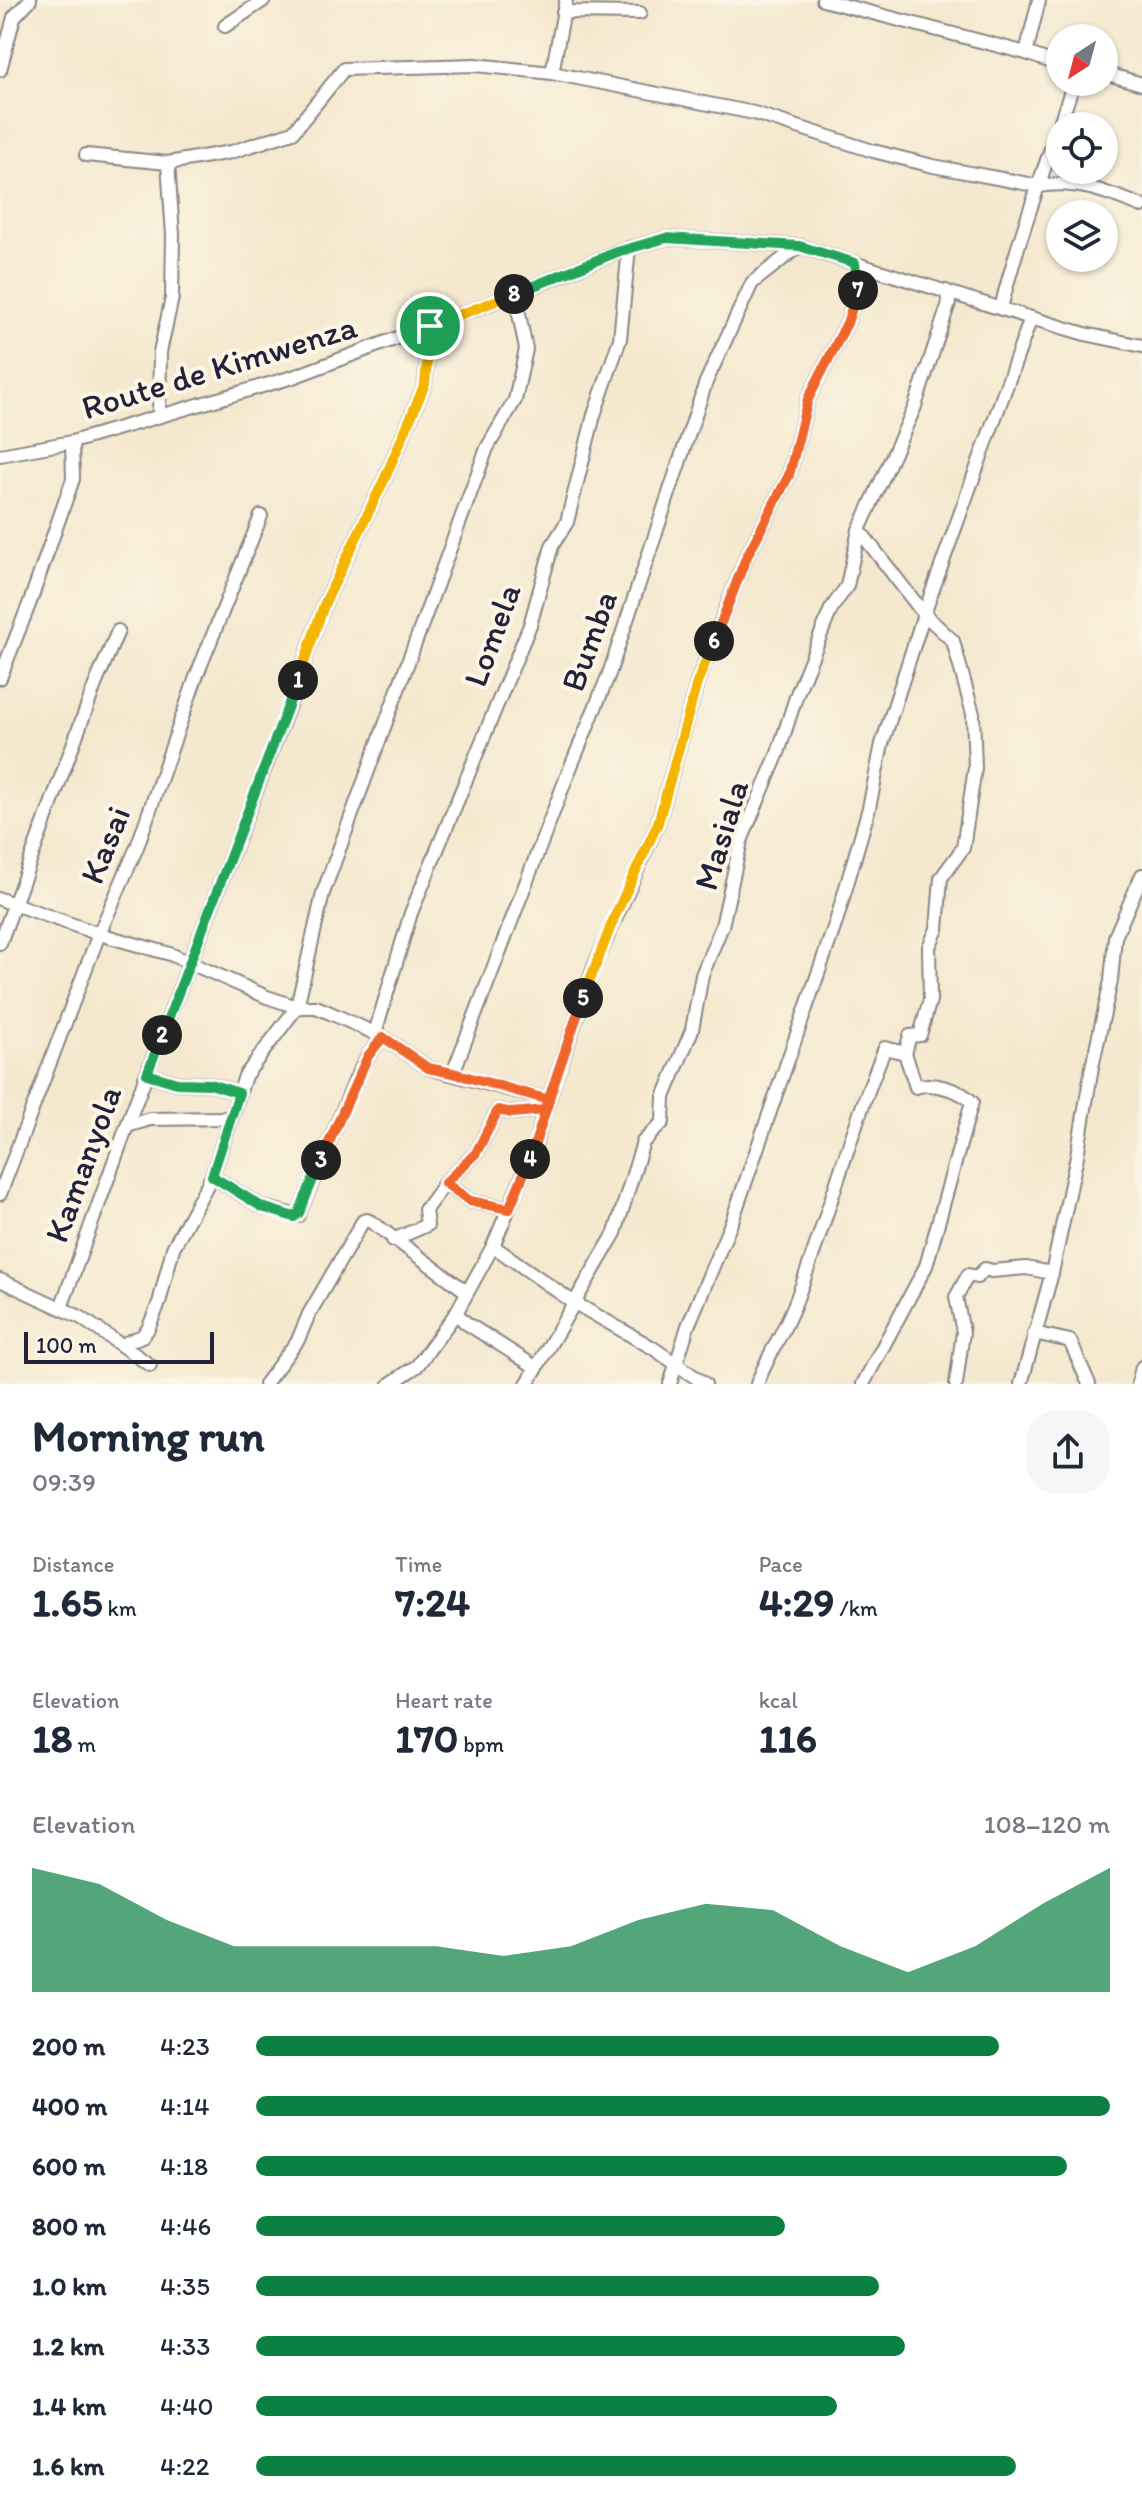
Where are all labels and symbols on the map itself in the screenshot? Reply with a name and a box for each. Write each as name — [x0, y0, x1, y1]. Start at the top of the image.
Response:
north arrow — [1046, 24, 1118, 96]
pin: 7 — [838, 270, 878, 310]
pin: 8 — [494, 274, 534, 314]
pin — [396, 292, 464, 360]
street label: Route de Kimwenza — [77, 306, 362, 428]
street label: Lomela — [455, 578, 530, 692]
street label: Bumba — [552, 585, 626, 697]
pin: 6 — [694, 621, 734, 661]
pin: 1 — [278, 660, 318, 700]
street label: Masiala — [685, 775, 757, 895]
street label: Kasai — [71, 800, 139, 890]
pin: 5 — [563, 978, 603, 1018]
pin: 2 — [142, 1015, 182, 1055]
street label: Kamanyola — [36, 1080, 130, 1248]
pin: 4 — [510, 1139, 550, 1179]
pin: 3 — [301, 1140, 341, 1180]
scale bar — [24, 1328, 214, 1364]

